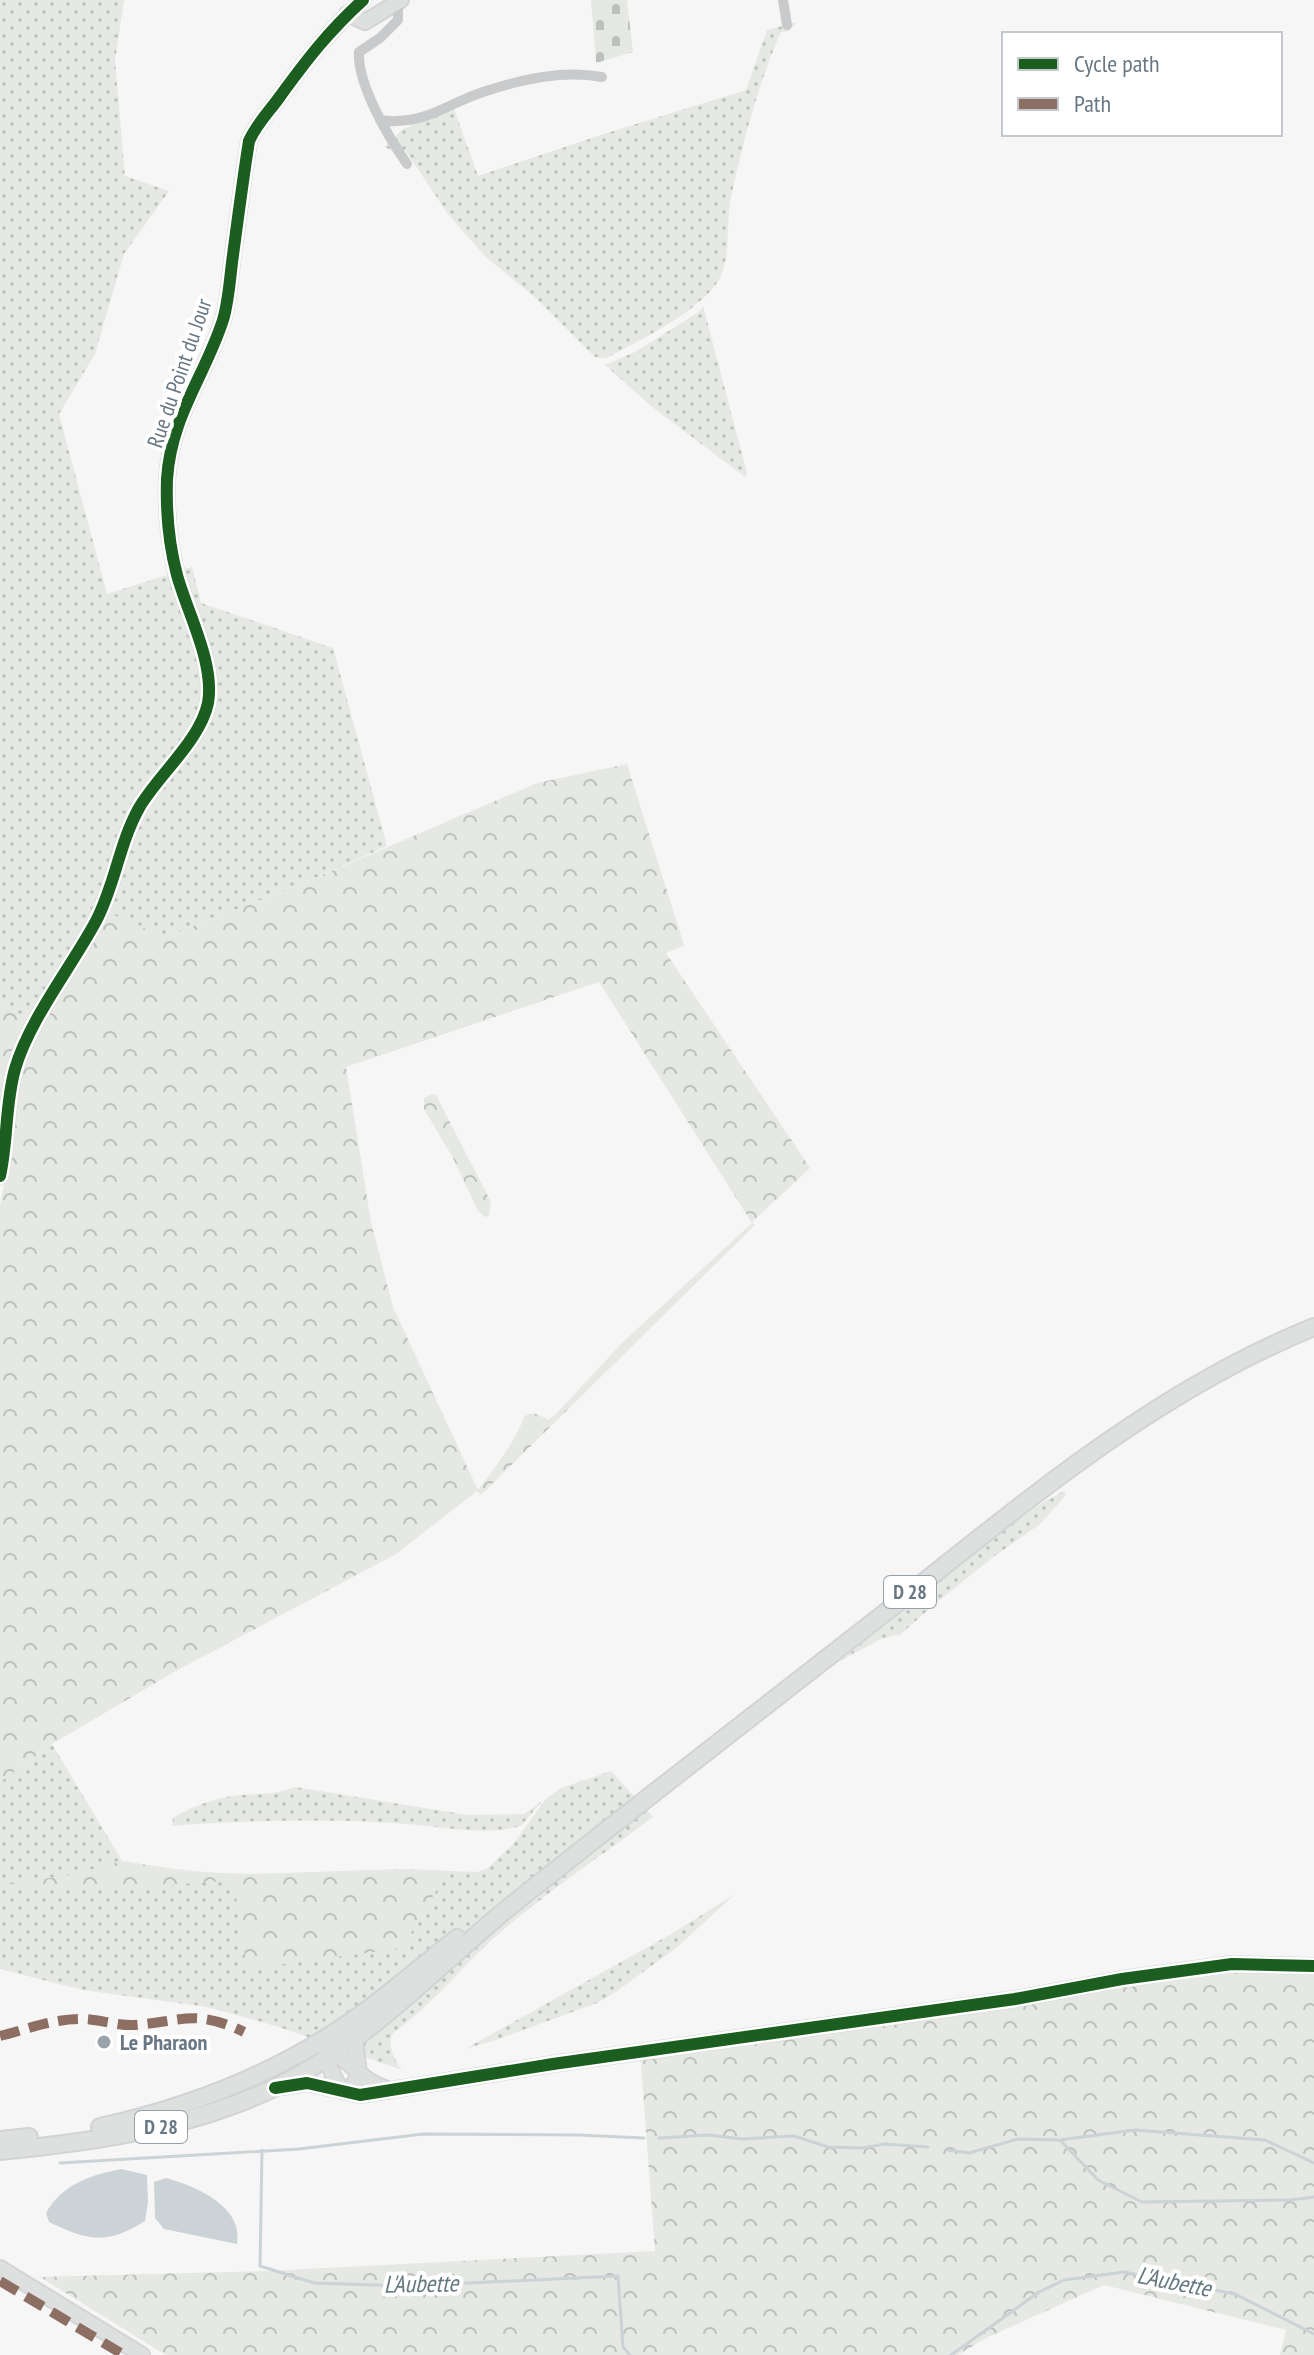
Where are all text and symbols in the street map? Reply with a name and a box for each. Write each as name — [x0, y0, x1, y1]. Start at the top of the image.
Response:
legend — [1002, 32, 1282, 136]
text: Cycle path — [1074, 48, 1160, 79]
text: Path — [1074, 88, 1111, 119]
street label: Rue du Point du Jour — [140, 295, 218, 451]
road number: D 28 — [884, 1576, 936, 1608]
place label: Le Pharaon — [120, 2028, 207, 2056]
marker: Le Pharaon — [95, 2033, 113, 2051]
road number: D 28 — [135, 2111, 187, 2143]
water label: L'Aubette — [1135, 2259, 1216, 2304]
water label: L'Aubette — [383, 2267, 461, 2300]

